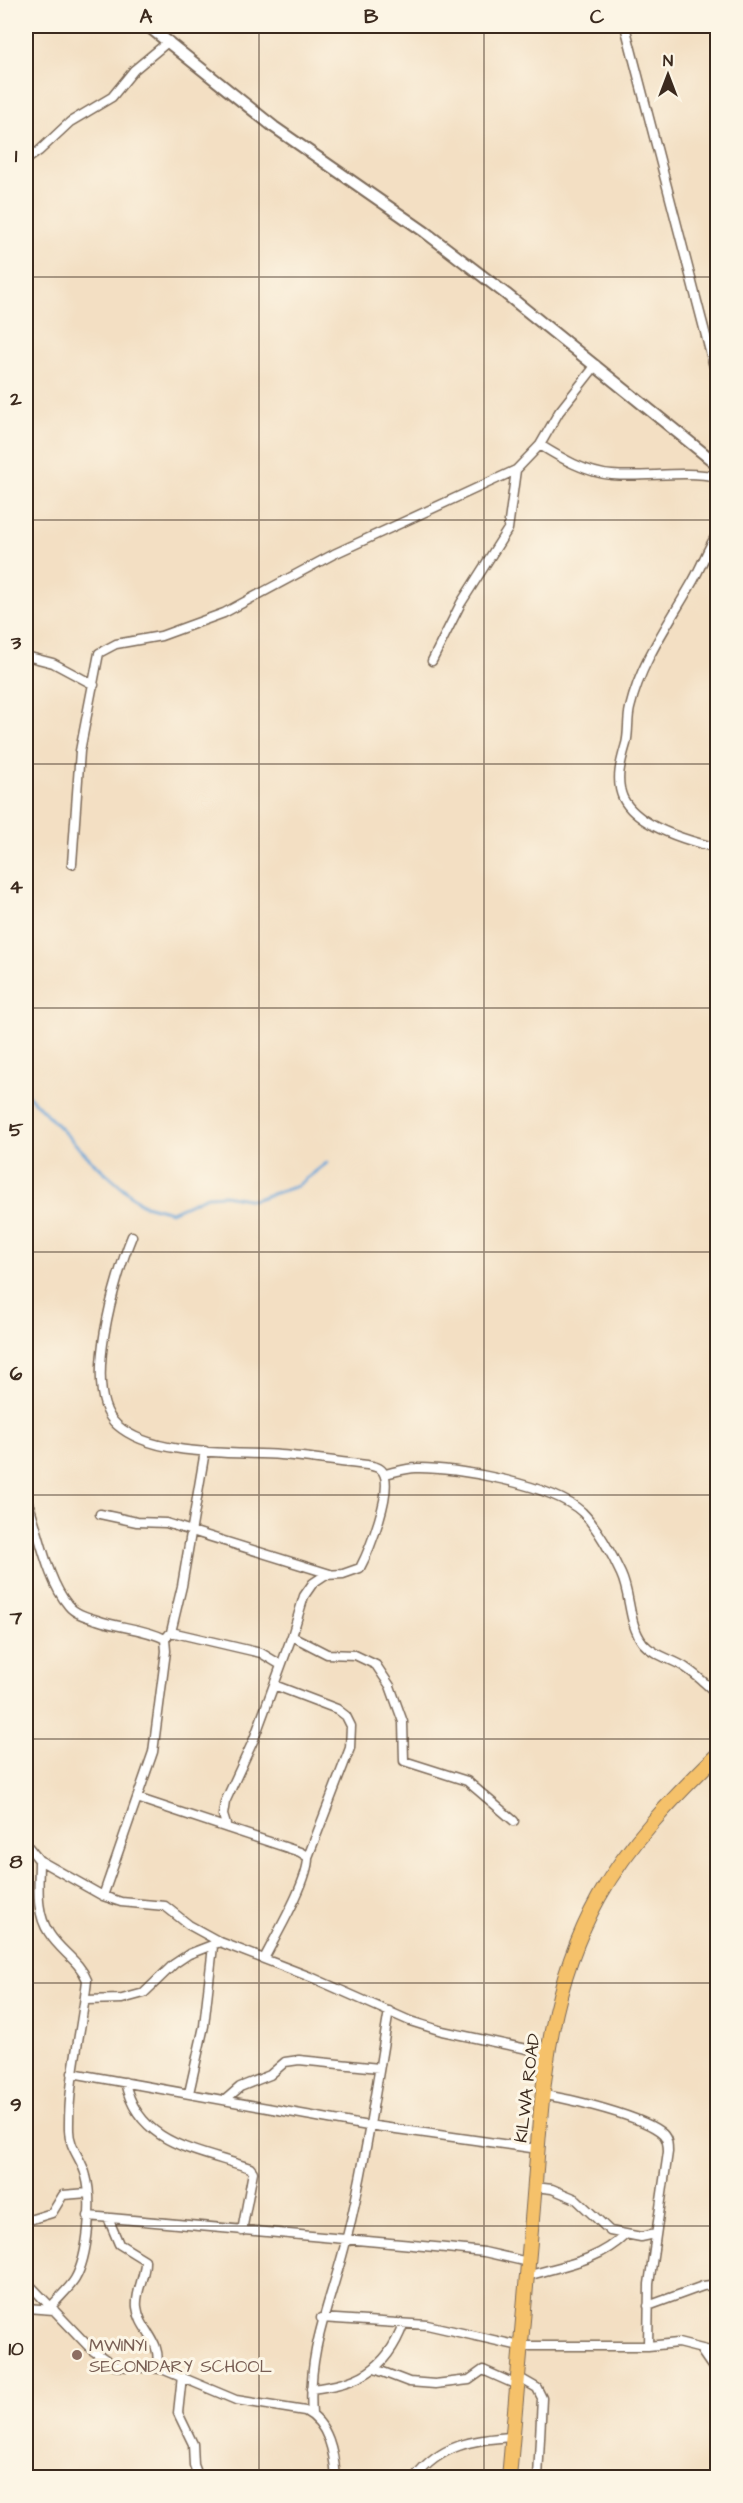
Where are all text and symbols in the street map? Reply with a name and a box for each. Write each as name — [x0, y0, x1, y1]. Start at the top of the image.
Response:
text: A — [140, 3, 153, 31]
text: B — [364, 3, 379, 31]
text: C — [590, 3, 605, 31]
north arrow — [638, 45, 698, 105]
text: N — [663, 50, 673, 72]
text: 1 — [15, 142, 18, 170]
text: 2 — [9, 385, 22, 413]
text: 3 — [10, 629, 22, 657]
text: 4 — [9, 873, 23, 901]
text: 5 — [9, 1116, 24, 1144]
text: 6 — [10, 1360, 23, 1388]
text: 7 — [9, 1604, 23, 1632]
text: 8 — [10, 1848, 23, 1876]
street label: KILWA ROAD — [508, 2032, 547, 2144]
text: 9 — [10, 2091, 22, 2119]
place label: MWINYI SECONDARY SCHOOL — [89, 2333, 272, 2379]
text: 10 — [8, 2335, 24, 2363]
marker: MWINYI SECONDARY SCHOOL — [70, 2348, 84, 2362]

